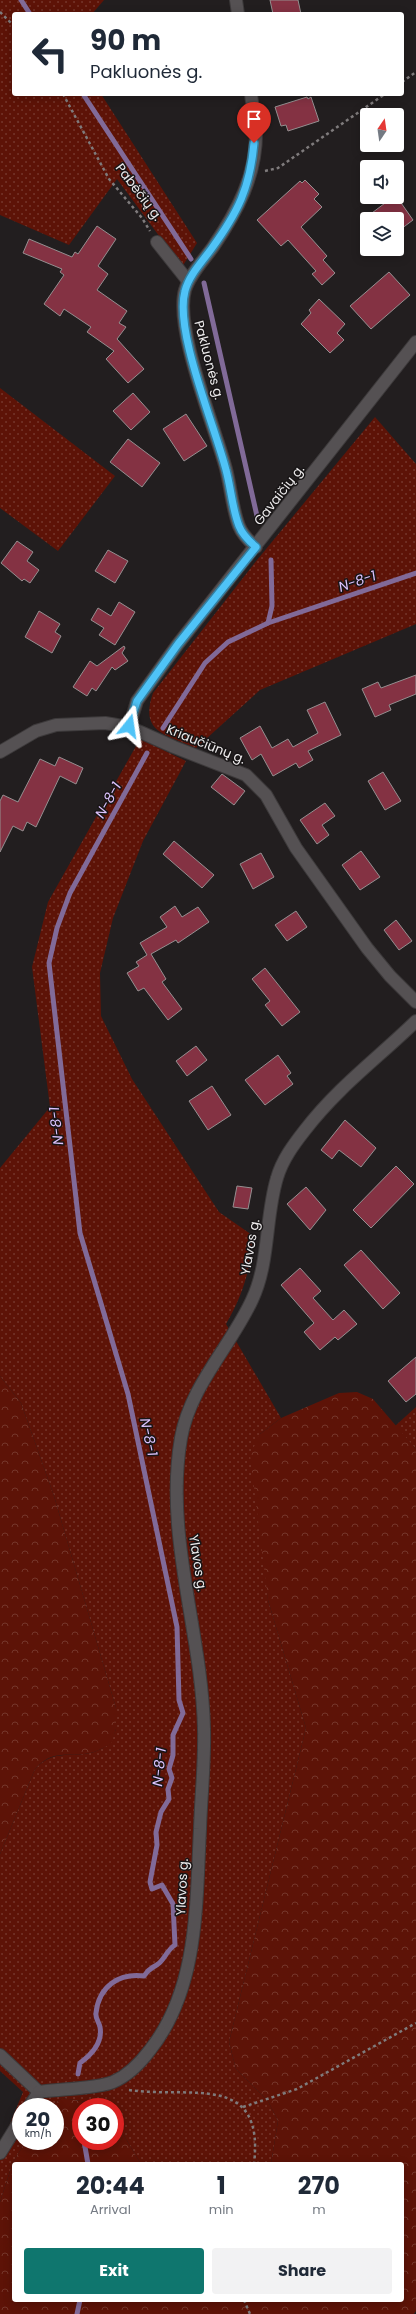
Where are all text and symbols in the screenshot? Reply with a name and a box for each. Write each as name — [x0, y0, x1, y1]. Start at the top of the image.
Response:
text: 90 m — [90, 21, 161, 60]
icon: left — [24, 28, 76, 80]
text: Pakluonės g. — [90, 59, 202, 84]
pin — [237, 102, 271, 143]
icon: arrive — [243, 108, 265, 130]
north arrow — [360, 108, 404, 152]
map controls — [360, 108, 404, 256]
street label: Pabėčių g. — [111, 159, 167, 225]
button: sound — [360, 160, 404, 204]
button: layers — [360, 212, 404, 256]
street label: Pakluonės g. — [189, 318, 229, 402]
street label: Gavaičių g. — [249, 460, 309, 529]
water label: N-8-1 — [335, 565, 379, 597]
position arrow — [108, 705, 150, 747]
street label: Kriaučiūnų g. — [164, 719, 249, 769]
water label: N-8-1 — [90, 778, 126, 822]
water label: N-8-1 — [44, 1105, 68, 1146]
street label: Ylavos g. — [236, 1217, 264, 1277]
water label: N-8-1 — [135, 1416, 163, 1458]
street label: Ylavos g. — [184, 1533, 212, 1593]
water label: N-8-1 — [147, 1746, 171, 1787]
street label: Ylavos g. — [171, 1858, 193, 1916]
speed limit sign: 30 — [72, 2098, 124, 2150]
text: 20 — [26, 2105, 50, 2133]
text: km/h — [25, 2126, 51, 2141]
text: 20:44 — [76, 2169, 145, 2202]
text: 1 — [217, 2169, 226, 2202]
text: 270 — [298, 2169, 340, 2202]
text: Arrival — [90, 2200, 131, 2219]
text: min — [209, 2200, 234, 2219]
text: m — [312, 2200, 326, 2219]
button: Exit — [24, 2248, 204, 2294]
button: Share — [212, 2248, 392, 2294]

